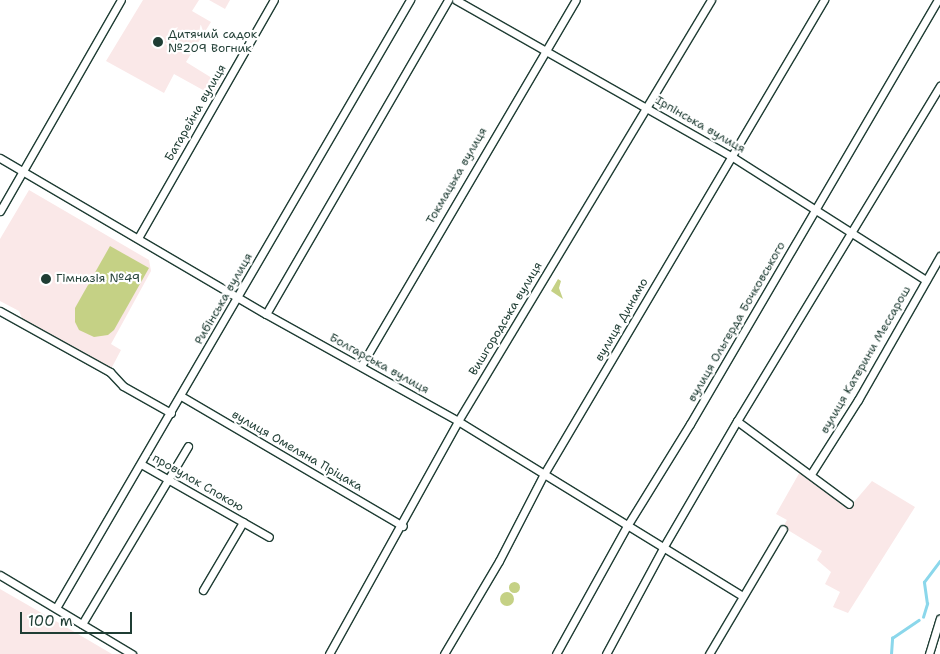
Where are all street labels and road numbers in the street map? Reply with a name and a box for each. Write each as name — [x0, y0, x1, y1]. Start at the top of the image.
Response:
street label: Батарейна вулиця — [162, 62, 230, 164]
street label: Ірпінська вулиця — [652, 93, 748, 157]
street label: Токмацька вулиця — [423, 125, 491, 227]
street label: вулиця Ольгерда Бочковського — [685, 239, 789, 405]
street label: Рибінська вулиця — [192, 251, 256, 347]
street label: Вишгородська вулиця — [466, 260, 546, 378]
street label: вулиця Динамо — [592, 276, 652, 364]
street label: вулиця Катерини Мессарош — [818, 284, 914, 436]
street label: Болгарська вулиця — [327, 331, 431, 397]
street label: вулиця Омеляна Пріцака — [229, 408, 365, 494]
street label: провулок Спокою — [150, 451, 246, 515]

